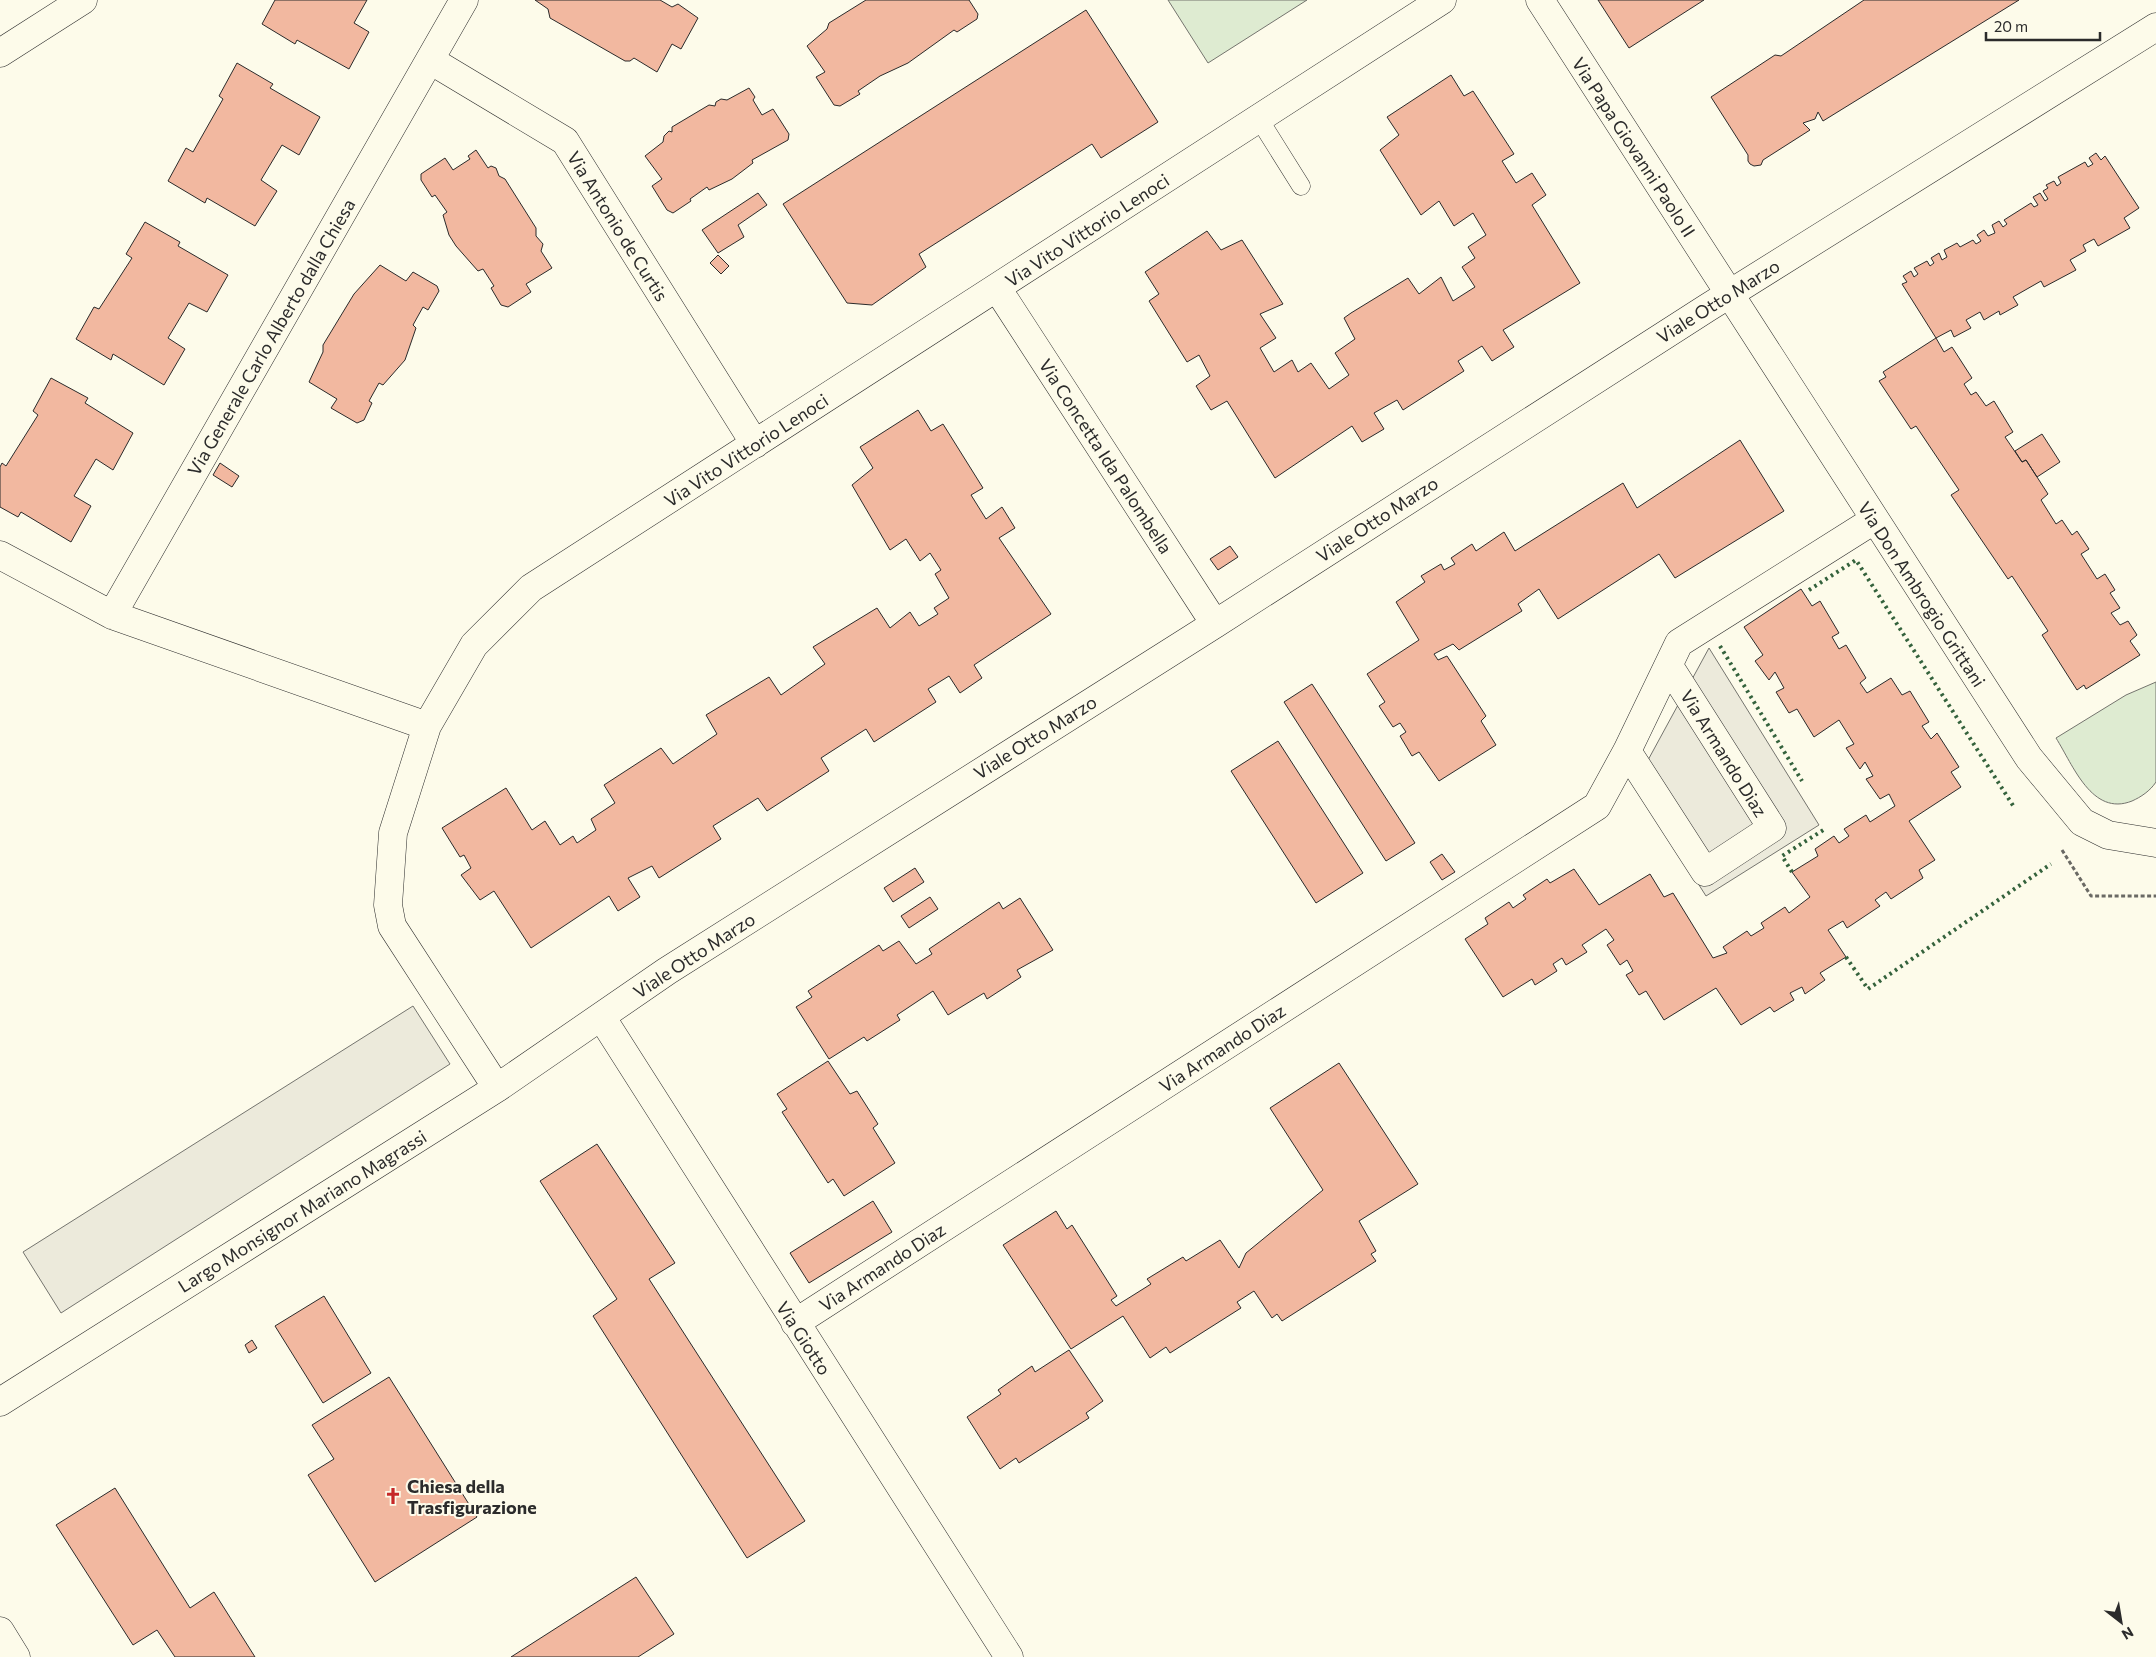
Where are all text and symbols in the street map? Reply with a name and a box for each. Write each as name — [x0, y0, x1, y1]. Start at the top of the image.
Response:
scale bar — [1986, 10, 2100, 42]
text: 20 m — [1994, 17, 2028, 35]
street label: Via Papa Giovanni Paolo II — [1568, 53, 1700, 241]
street label: Via Antonio de Curtis — [563, 147, 673, 305]
street label: Via Vito Vittorio Lenoci — [1001, 169, 1173, 291]
street label: Via Generale Carlo Alberto dalla Chiesa — [182, 195, 360, 479]
street label: Viale Otto Marzo — [1652, 254, 1784, 348]
street label: Via Concetta Ida Palombella — [1035, 354, 1177, 558]
street label: Via Vito Vittorio Lenoci — [660, 389, 832, 511]
street label: Viale Otto Marzo — [1312, 471, 1442, 567]
street label: Via Don Ambrogio Grittani — [1854, 497, 1990, 691]
street label: Via Armando Diaz — [1676, 685, 1772, 821]
street label: Viale Otto Marzo — [969, 690, 1101, 784]
street label: Viale Otto Marzo — [629, 907, 759, 1003]
street label: Via Armando Diaz — [1155, 999, 1289, 1097]
street label: Largo Monsignor Mariano Magrassi — [174, 1125, 430, 1297]
street label: Via Armando Diaz — [815, 1218, 949, 1316]
street label: Via Giotto — [772, 1297, 836, 1379]
place label: Chiesa della Trasfigurazione — [407, 1475, 537, 1518]
church icon: Chiesa della Trasfigurazione — [383, 1486, 403, 1506]
north arrow — [2096, 1597, 2146, 1647]
text: N — [2119, 1624, 2137, 1644]

